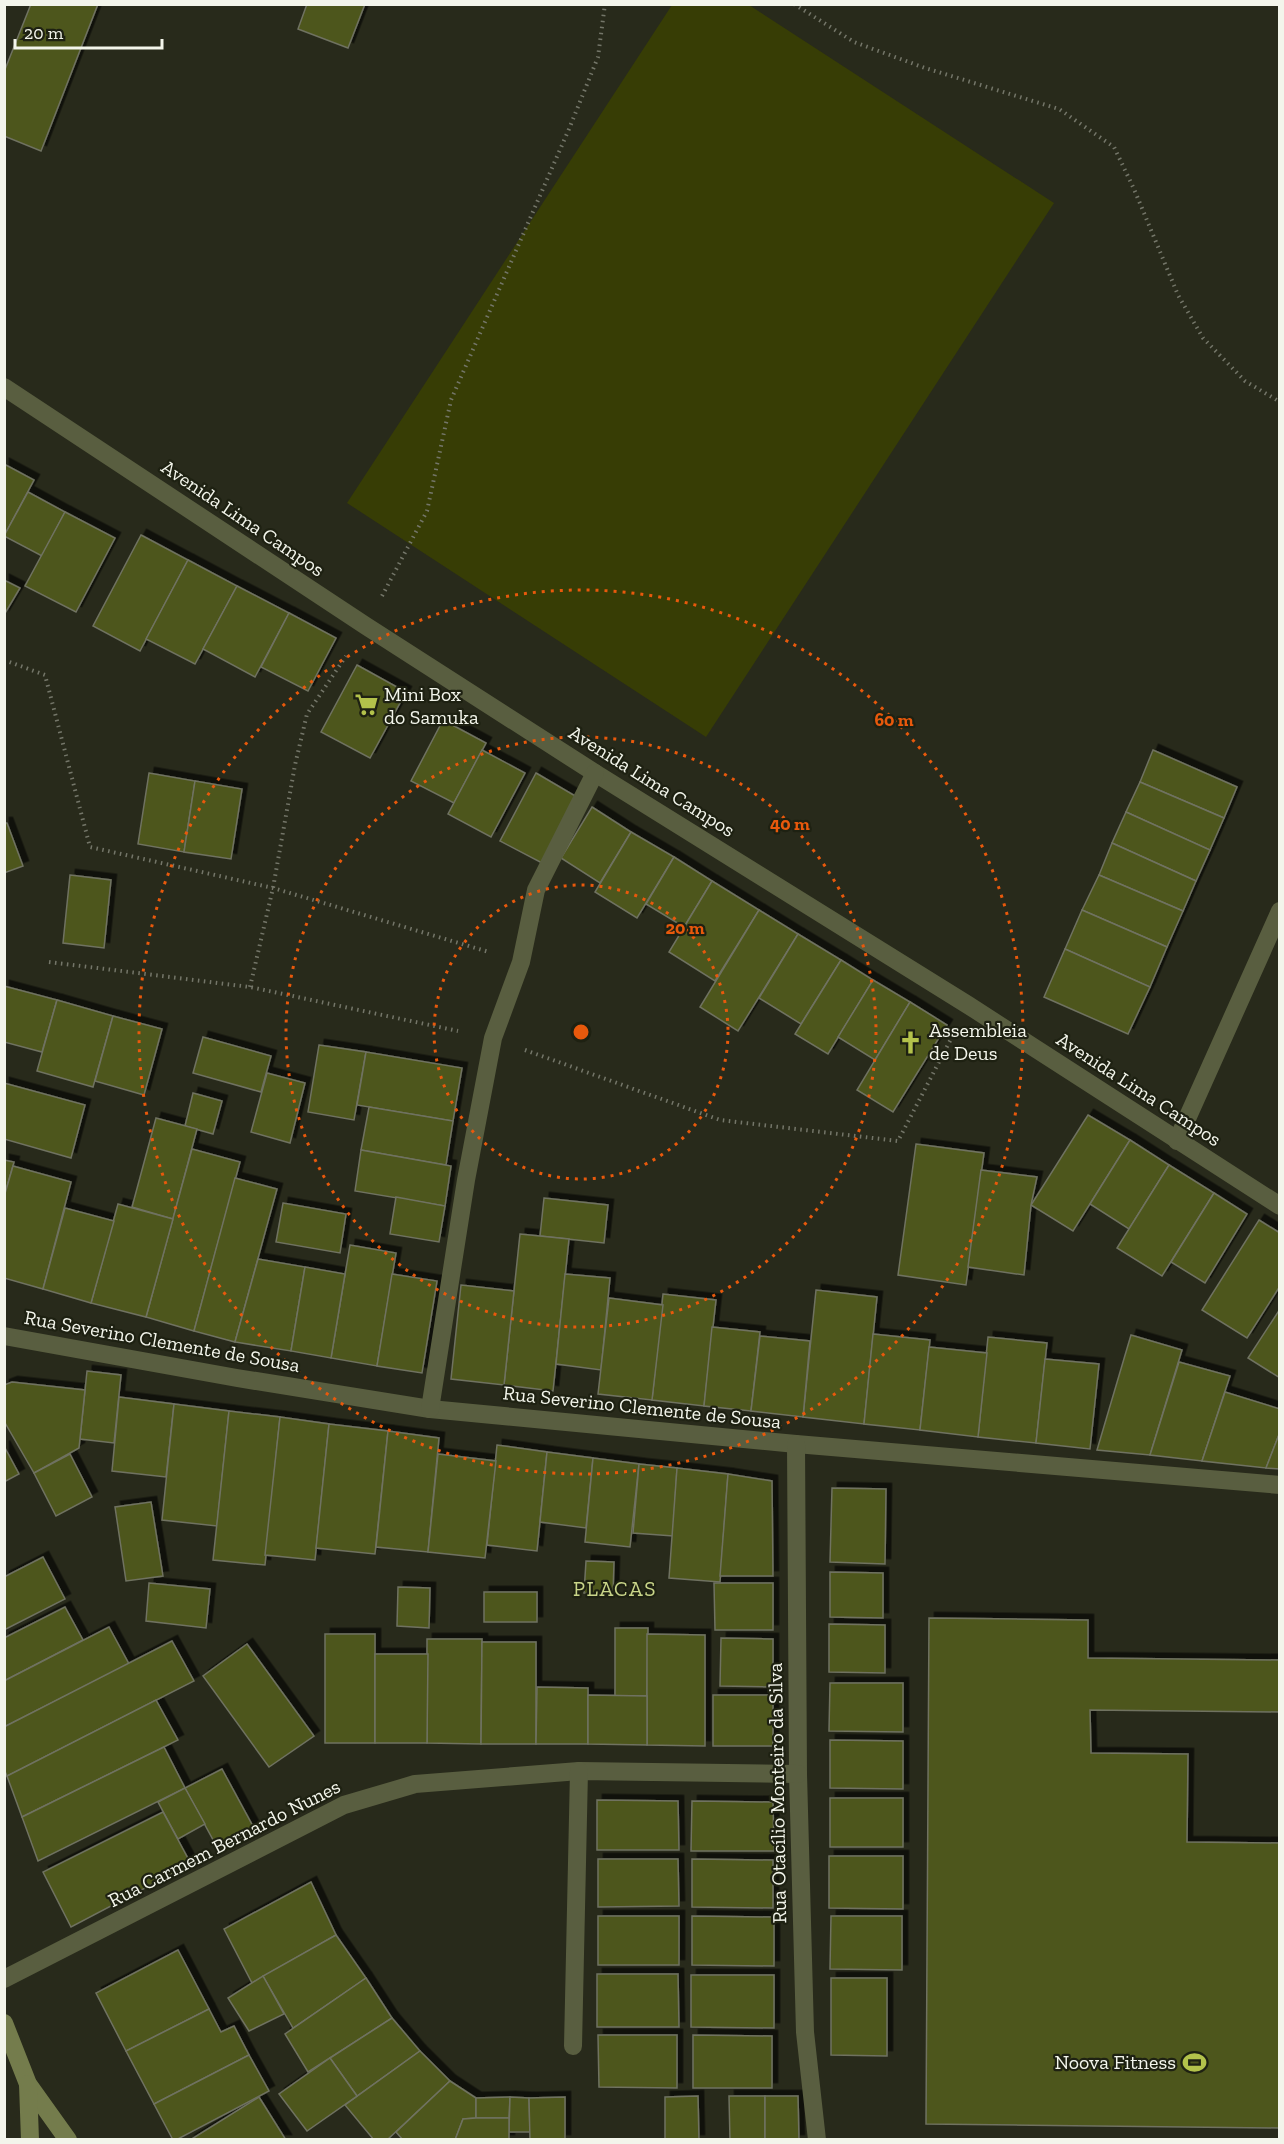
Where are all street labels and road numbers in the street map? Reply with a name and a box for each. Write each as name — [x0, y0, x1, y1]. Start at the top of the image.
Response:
street label: Avenida Lima Campos — [157, 455, 329, 581]
street label: Avenida Lima Campos — [565, 720, 739, 842]
street label: Avenida Lima Campos — [1052, 1027, 1226, 1151]
street label: Rua Severino Clemente de Sousa — [22, 1305, 302, 1377]
street label: Rua Severino Clemente de Sousa — [502, 1380, 783, 1434]
street label: Rua Otacílio Monteiro da Silva — [763, 1662, 791, 1924]
street label: Rua Carmem Bernardo Nunes — [104, 1774, 344, 1912]

